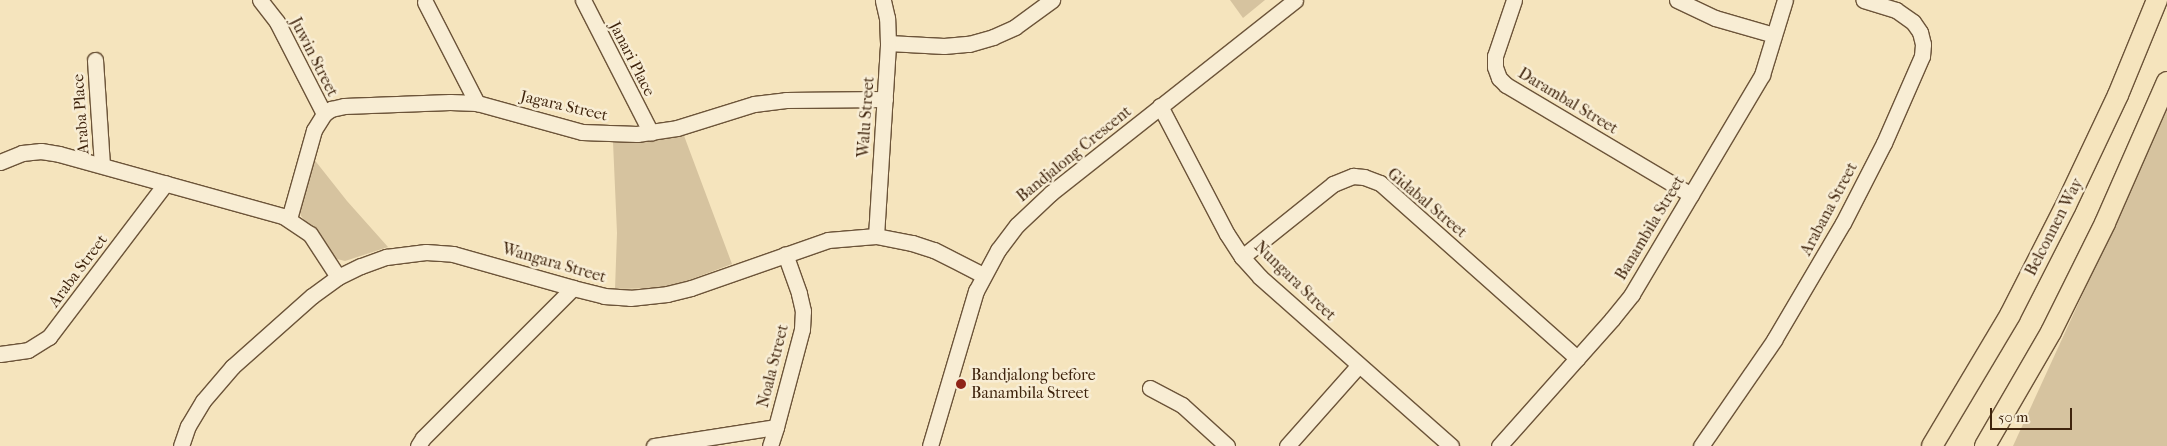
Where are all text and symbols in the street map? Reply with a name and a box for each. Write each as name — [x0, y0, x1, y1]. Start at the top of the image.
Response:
street label: Juwin Street — [286, 14, 342, 100]
street label: Janari Place — [605, 18, 659, 100]
street label: Darambal Street — [1515, 64, 1621, 138]
street label: Araba Place — [69, 73, 93, 155]
street label: Walu Street — [854, 76, 878, 158]
street label: Jagara Street — [519, 87, 609, 125]
street label: Bandjalong Crescent — [1013, 102, 1135, 206]
street label: Arabana Street — [1796, 159, 1862, 259]
street label: Gidabal Street — [1383, 164, 1471, 242]
street label: Banambila Street — [1611, 172, 1689, 284]
street label: Belconnen Way — [2021, 175, 2087, 279]
street label: Araba Street — [44, 231, 112, 311]
street label: Nungara Street — [1250, 237, 1340, 325]
street label: Wangara Street — [500, 239, 608, 287]
street label: Noala Street — [753, 323, 793, 409]
place label: Bandjalong before Banambila Street — [971, 365, 1096, 403]
marker: Bandjalong before Banambila Street — [955, 378, 967, 390]
scale bar — [1992, 398, 2074, 430]
text: 50 m — [1998, 408, 2028, 426]

